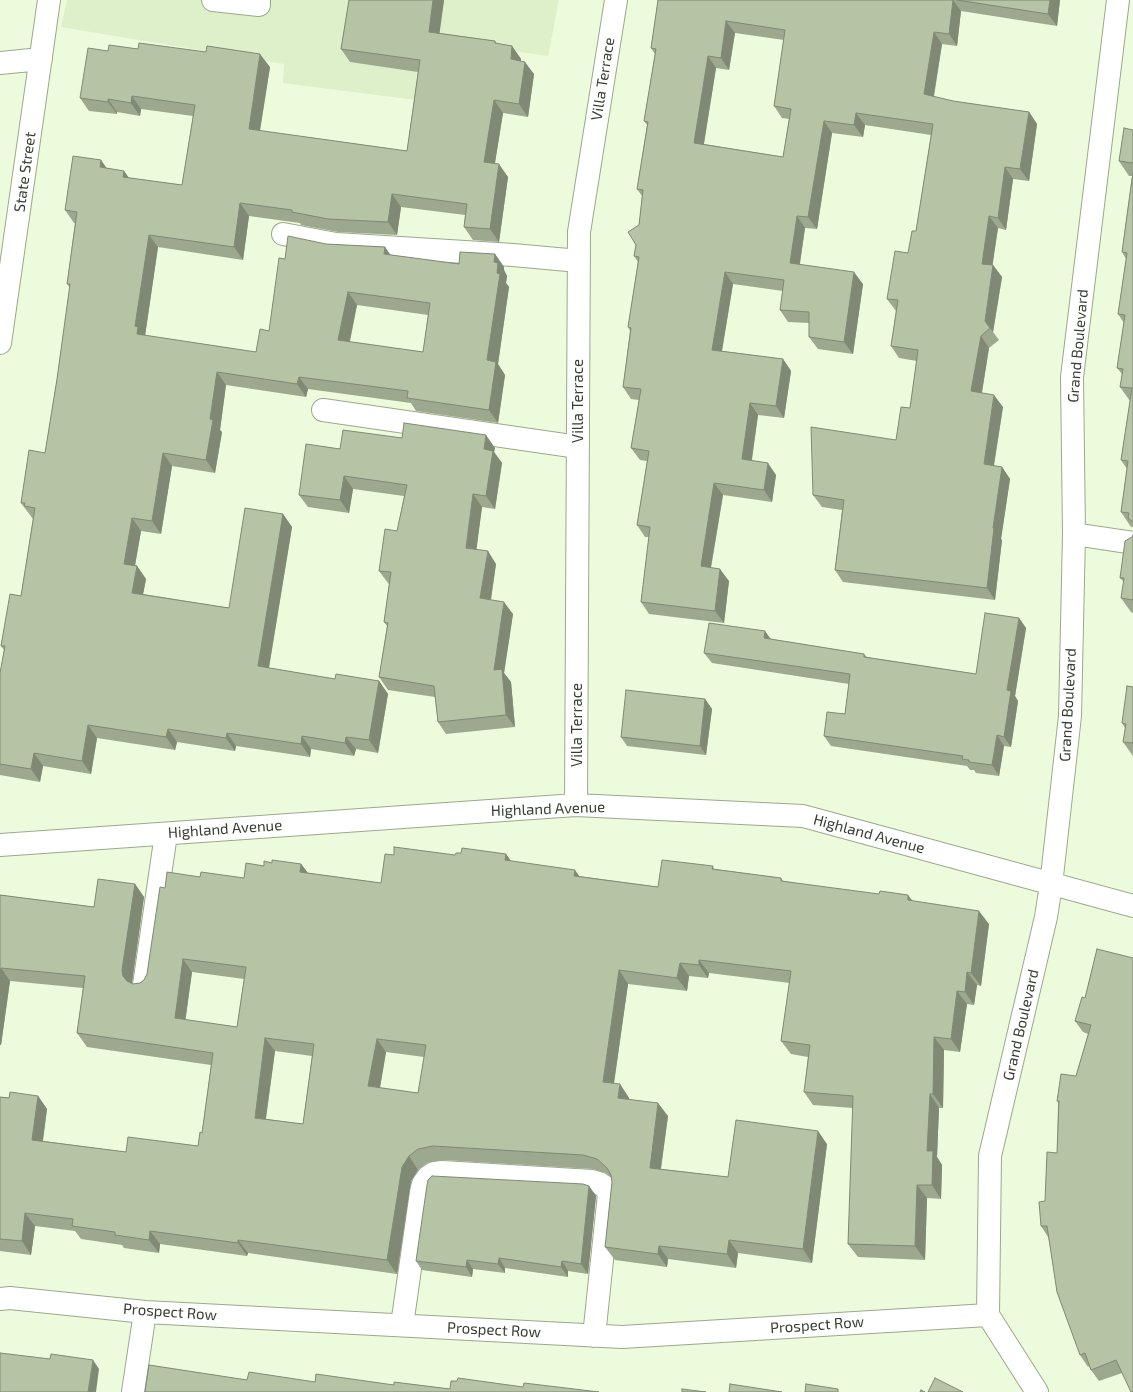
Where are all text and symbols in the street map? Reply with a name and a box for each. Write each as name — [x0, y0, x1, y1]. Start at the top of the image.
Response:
street label: Villa Terrace — [588, 36, 618, 122]
street label: State Street — [10, 131, 40, 213]
street label: Grand Boulevard — [1064, 289, 1092, 403]
street label: Villa Terrace — [569, 359, 587, 443]
street label: Grand Boulevard — [1056, 648, 1080, 762]
street label: Villa Terrace — [568, 683, 586, 767]
street label: Highland Avenue — [491, 798, 605, 820]
street label: Highland Avenue — [811, 810, 927, 858]
street label: Highland Avenue — [167, 816, 283, 842]
street label: Grand Boulevard — [999, 968, 1043, 1082]
street label: Prospect Row — [122, 1300, 218, 1324]
street label: Prospect Row — [769, 1313, 865, 1337]
street label: Prospect Row — [447, 1319, 541, 1341]

